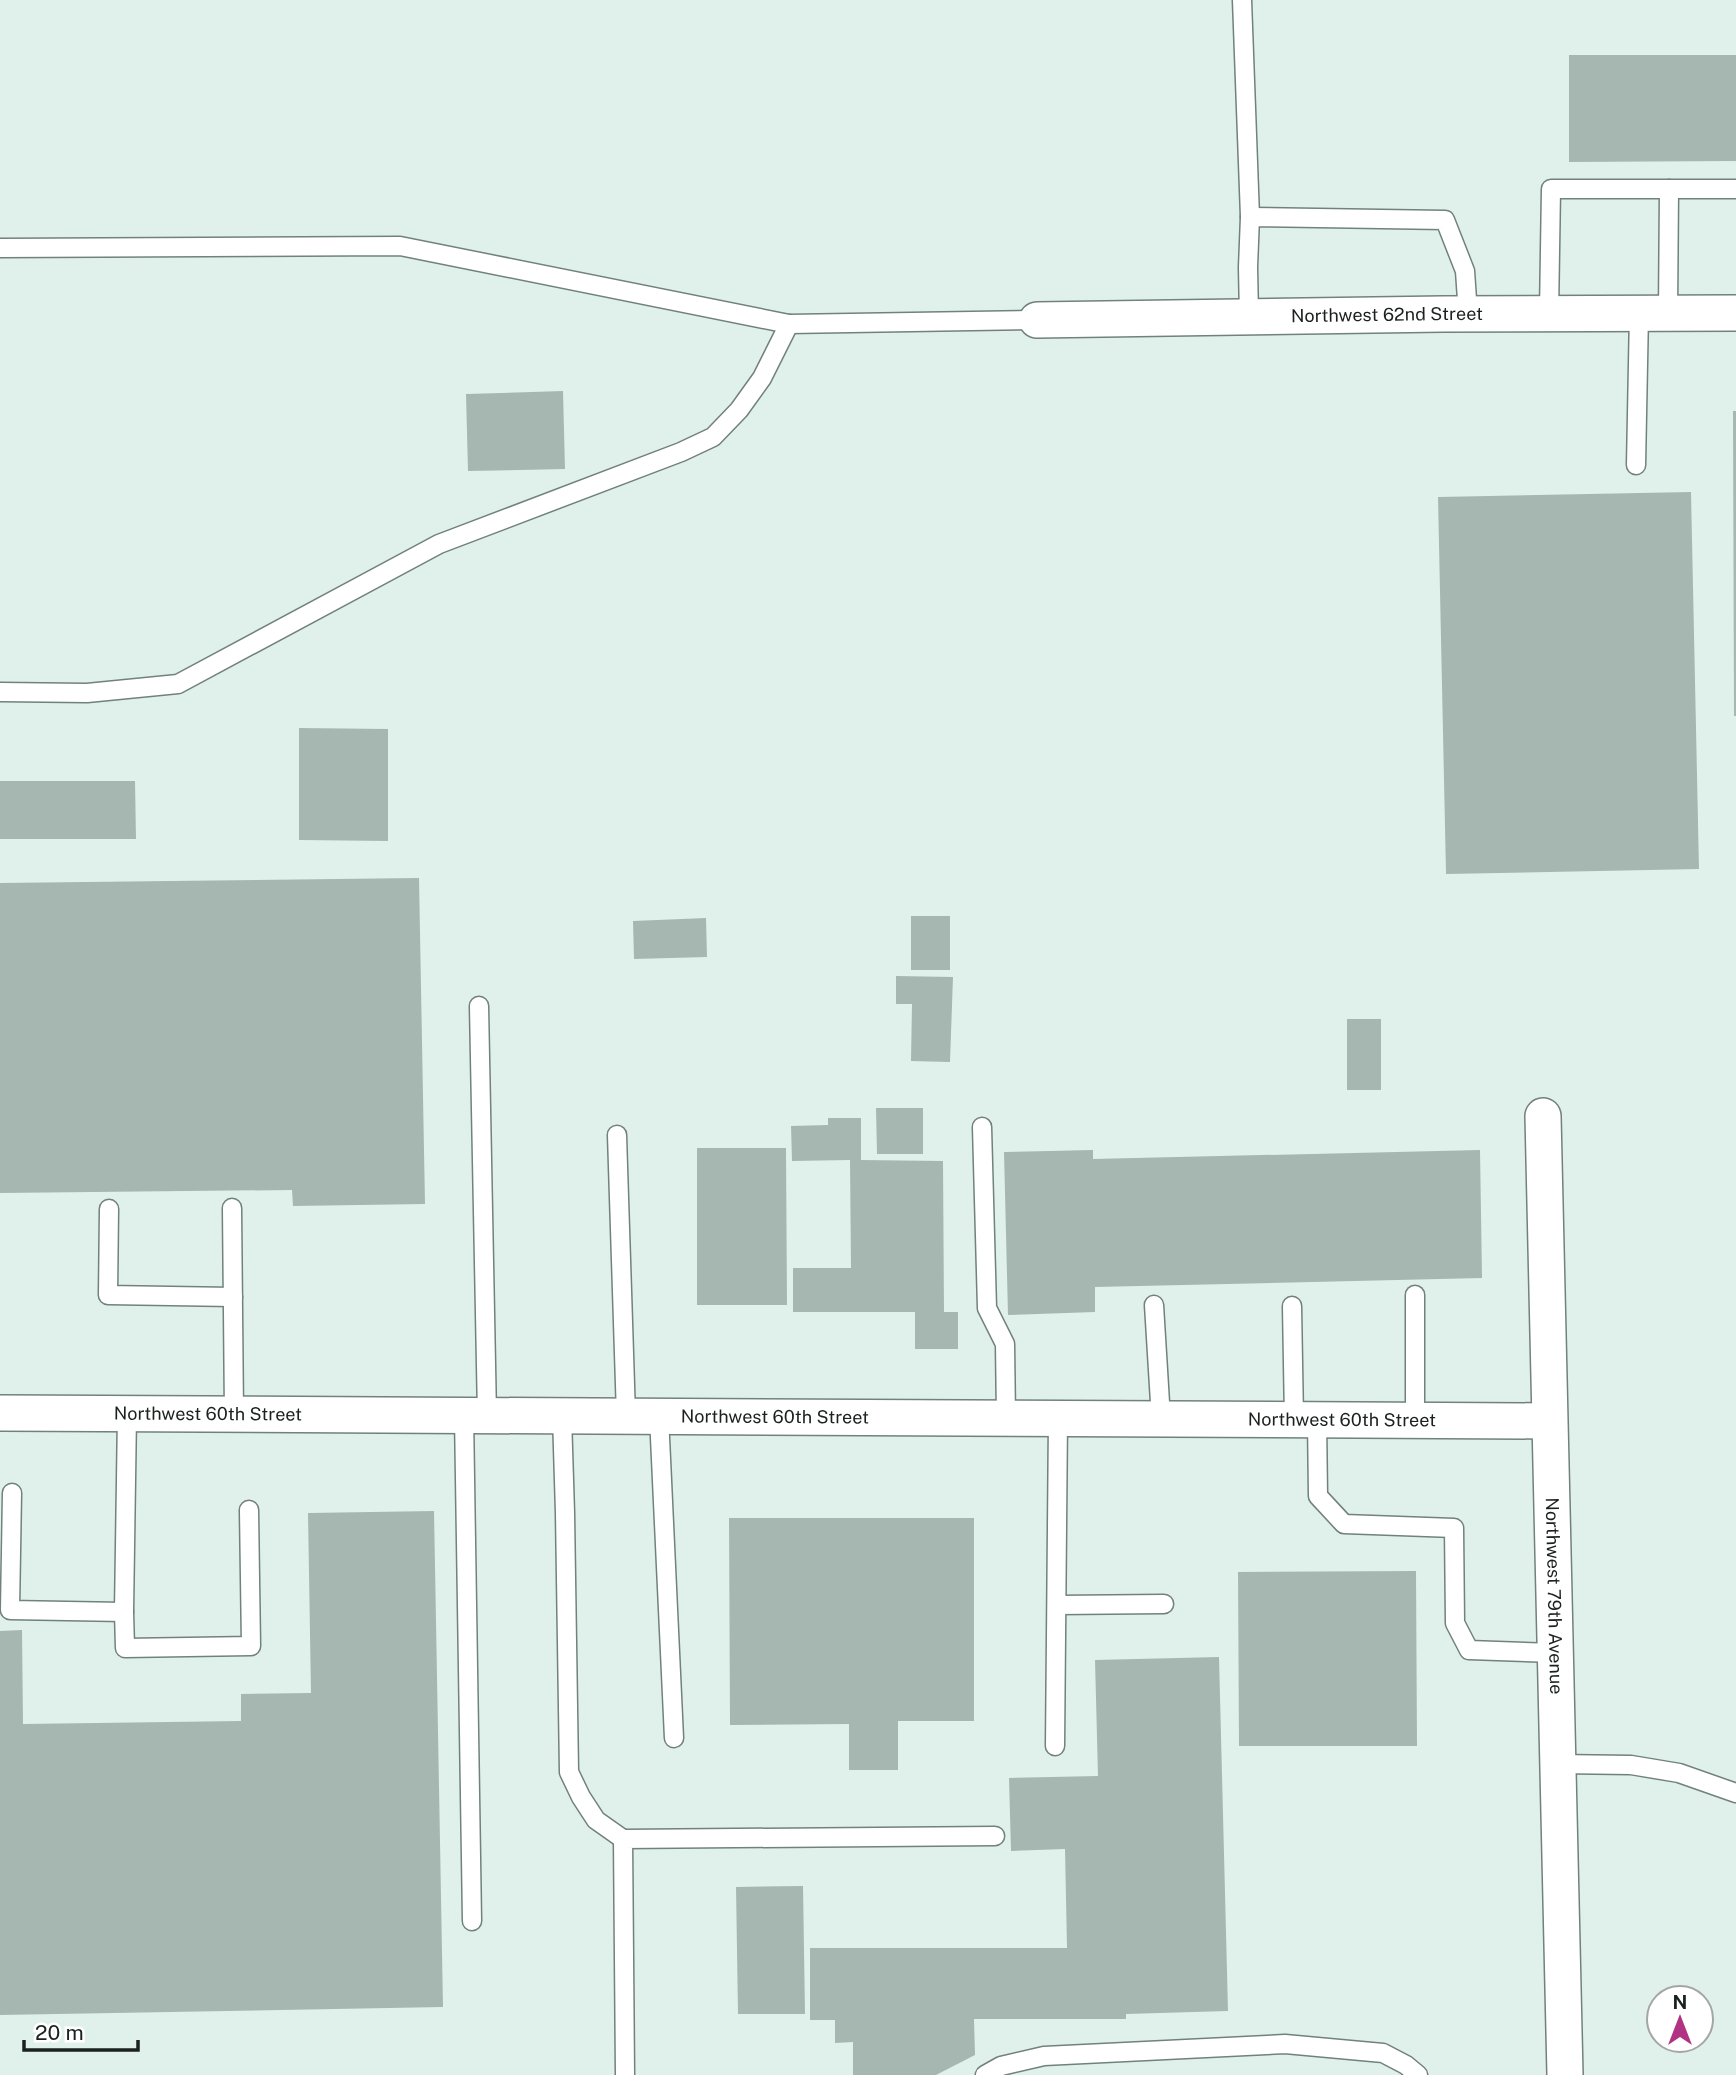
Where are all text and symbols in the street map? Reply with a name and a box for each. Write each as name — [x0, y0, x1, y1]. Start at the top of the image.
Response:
street label: Northwest 62nd Street — [1291, 303, 1483, 326]
street label: Northwest 60th Street — [114, 1403, 302, 1425]
street label: Northwest 60th Street — [681, 1406, 869, 1427]
street label: Northwest 60th Street — [1248, 1408, 1436, 1430]
street label: Northwest 79th Avenue — [1542, 1497, 1567, 1695]
north arrow — [1645, 1984, 1715, 2054]
text: N — [1673, 1991, 1687, 2013]
scale bar — [24, 2008, 138, 2052]
text: 20 m — [35, 2020, 84, 2045]

